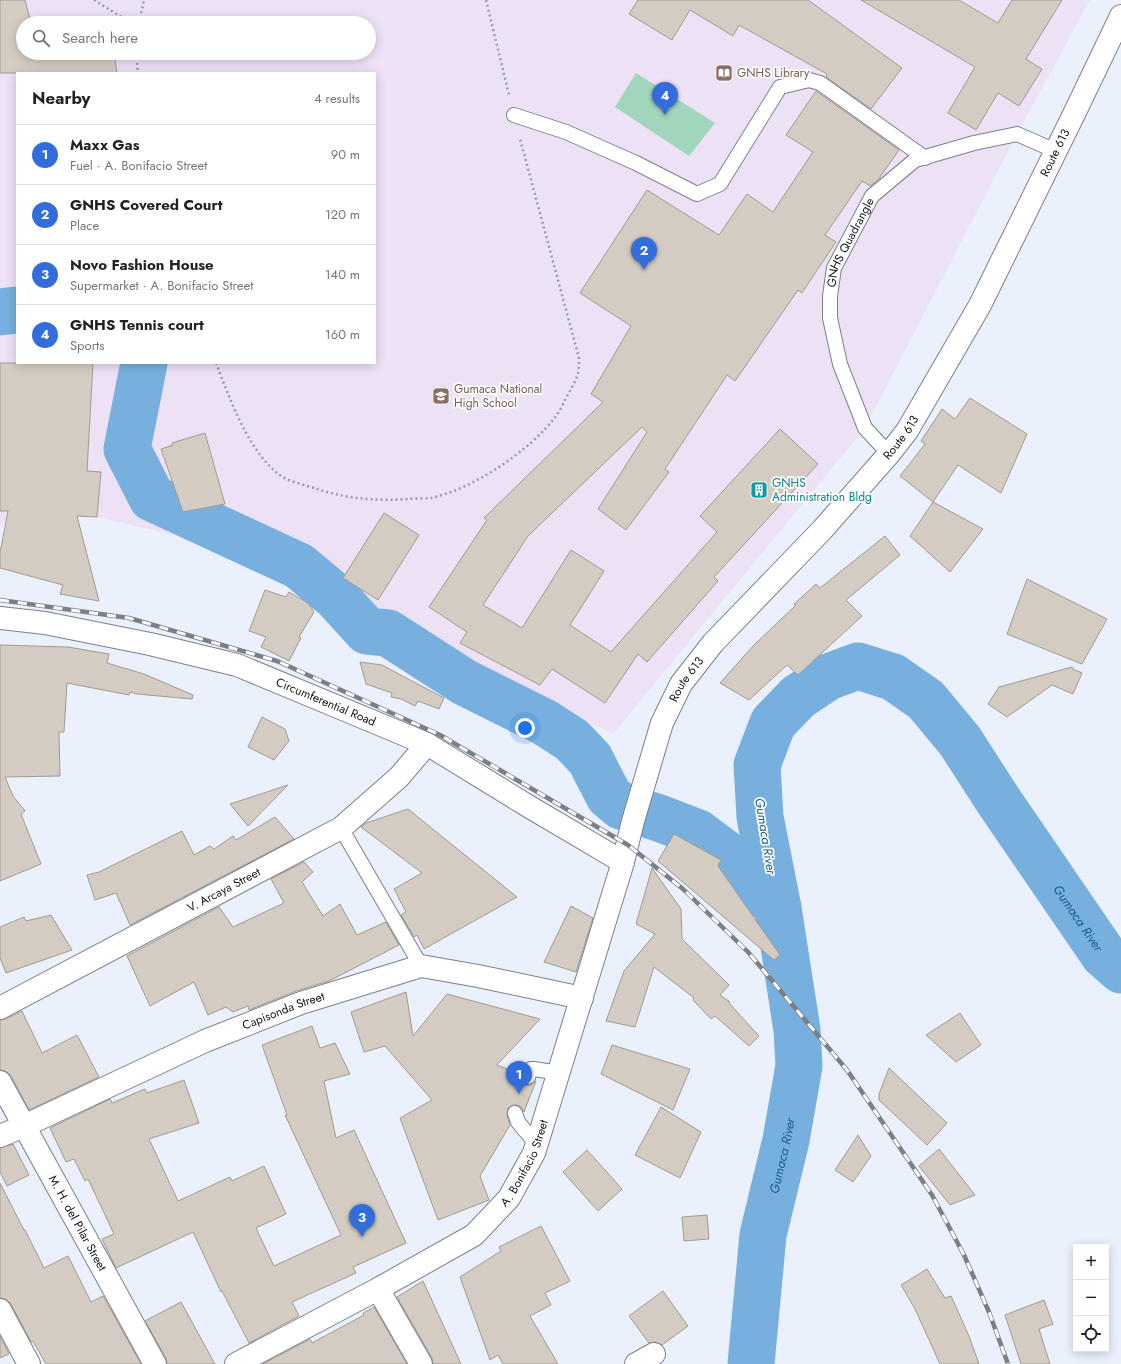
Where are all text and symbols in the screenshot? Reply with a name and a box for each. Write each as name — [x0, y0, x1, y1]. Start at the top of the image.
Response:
search box — [16, 16, 376, 60]
icon: search — [30, 27, 52, 49]
text: Search here — [62, 27, 138, 49]
library icon: GNHS Library — [714, 63, 734, 83]
place label: GNHS Library — [737, 64, 810, 82]
pin: 4 — [652, 82, 678, 115]
text: Nearby — [32, 86, 90, 110]
text: 4 results — [314, 89, 360, 108]
street label: Route 613 — [1036, 125, 1074, 180]
text: Maxx Gas — [70, 134, 140, 156]
text: 1 — [42, 145, 48, 164]
text: 90 m — [331, 145, 360, 164]
text: Fuel · A. Bonifacio Street — [70, 156, 207, 175]
text: GNHS Covered Court — [70, 194, 222, 216]
street label: GNHS Quadrangle — [822, 194, 879, 288]
text: 2 — [41, 205, 49, 224]
text: 120 m — [325, 205, 360, 224]
text: Place — [70, 216, 99, 235]
pin: 2 — [631, 237, 657, 270]
text: Novo Fashion House — [70, 254, 214, 276]
text: 3 — [41, 265, 49, 284]
text: 140 m — [325, 265, 360, 284]
text: Supermarket · A. Bonifacio Street — [70, 276, 253, 295]
text: GNHS Tennis court — [70, 314, 204, 336]
text: 4 — [40, 325, 50, 344]
text: 160 m — [325, 325, 360, 344]
text: Sports — [70, 336, 104, 355]
place label: Gumaca National High School — [454, 380, 542, 412]
school or university icon: Gumaca National High School — [431, 386, 451, 406]
street label: Route 613 — [879, 412, 923, 464]
place label: GNHS Administration Bldg — [772, 474, 872, 506]
building icon: GNHS Administration Bldg — [749, 480, 769, 500]
street label: Route 613 — [665, 653, 708, 705]
street label: Circumferential Road — [273, 673, 379, 731]
your location — [515, 718, 535, 738]
water label: Gumaca River — [750, 797, 781, 876]
street label: V. Arcaya Street — [184, 863, 264, 917]
water label: Gumaca River — [1049, 881, 1108, 956]
street label: Capisonda Street — [240, 987, 327, 1034]
pin: 1 — [506, 1061, 532, 1094]
water label: Gumaca River — [764, 1116, 800, 1196]
street label: A. Bonifacio Street — [496, 1117, 553, 1211]
street label: M. H. del Pilar Street — [44, 1172, 111, 1274]
pin: 3 — [349, 1204, 375, 1237]
map controls — [1073, 1244, 1109, 1352]
button: + — [1073, 1244, 1109, 1280]
button: − — [1073, 1280, 1109, 1316]
button: locate — [1073, 1316, 1109, 1352]

